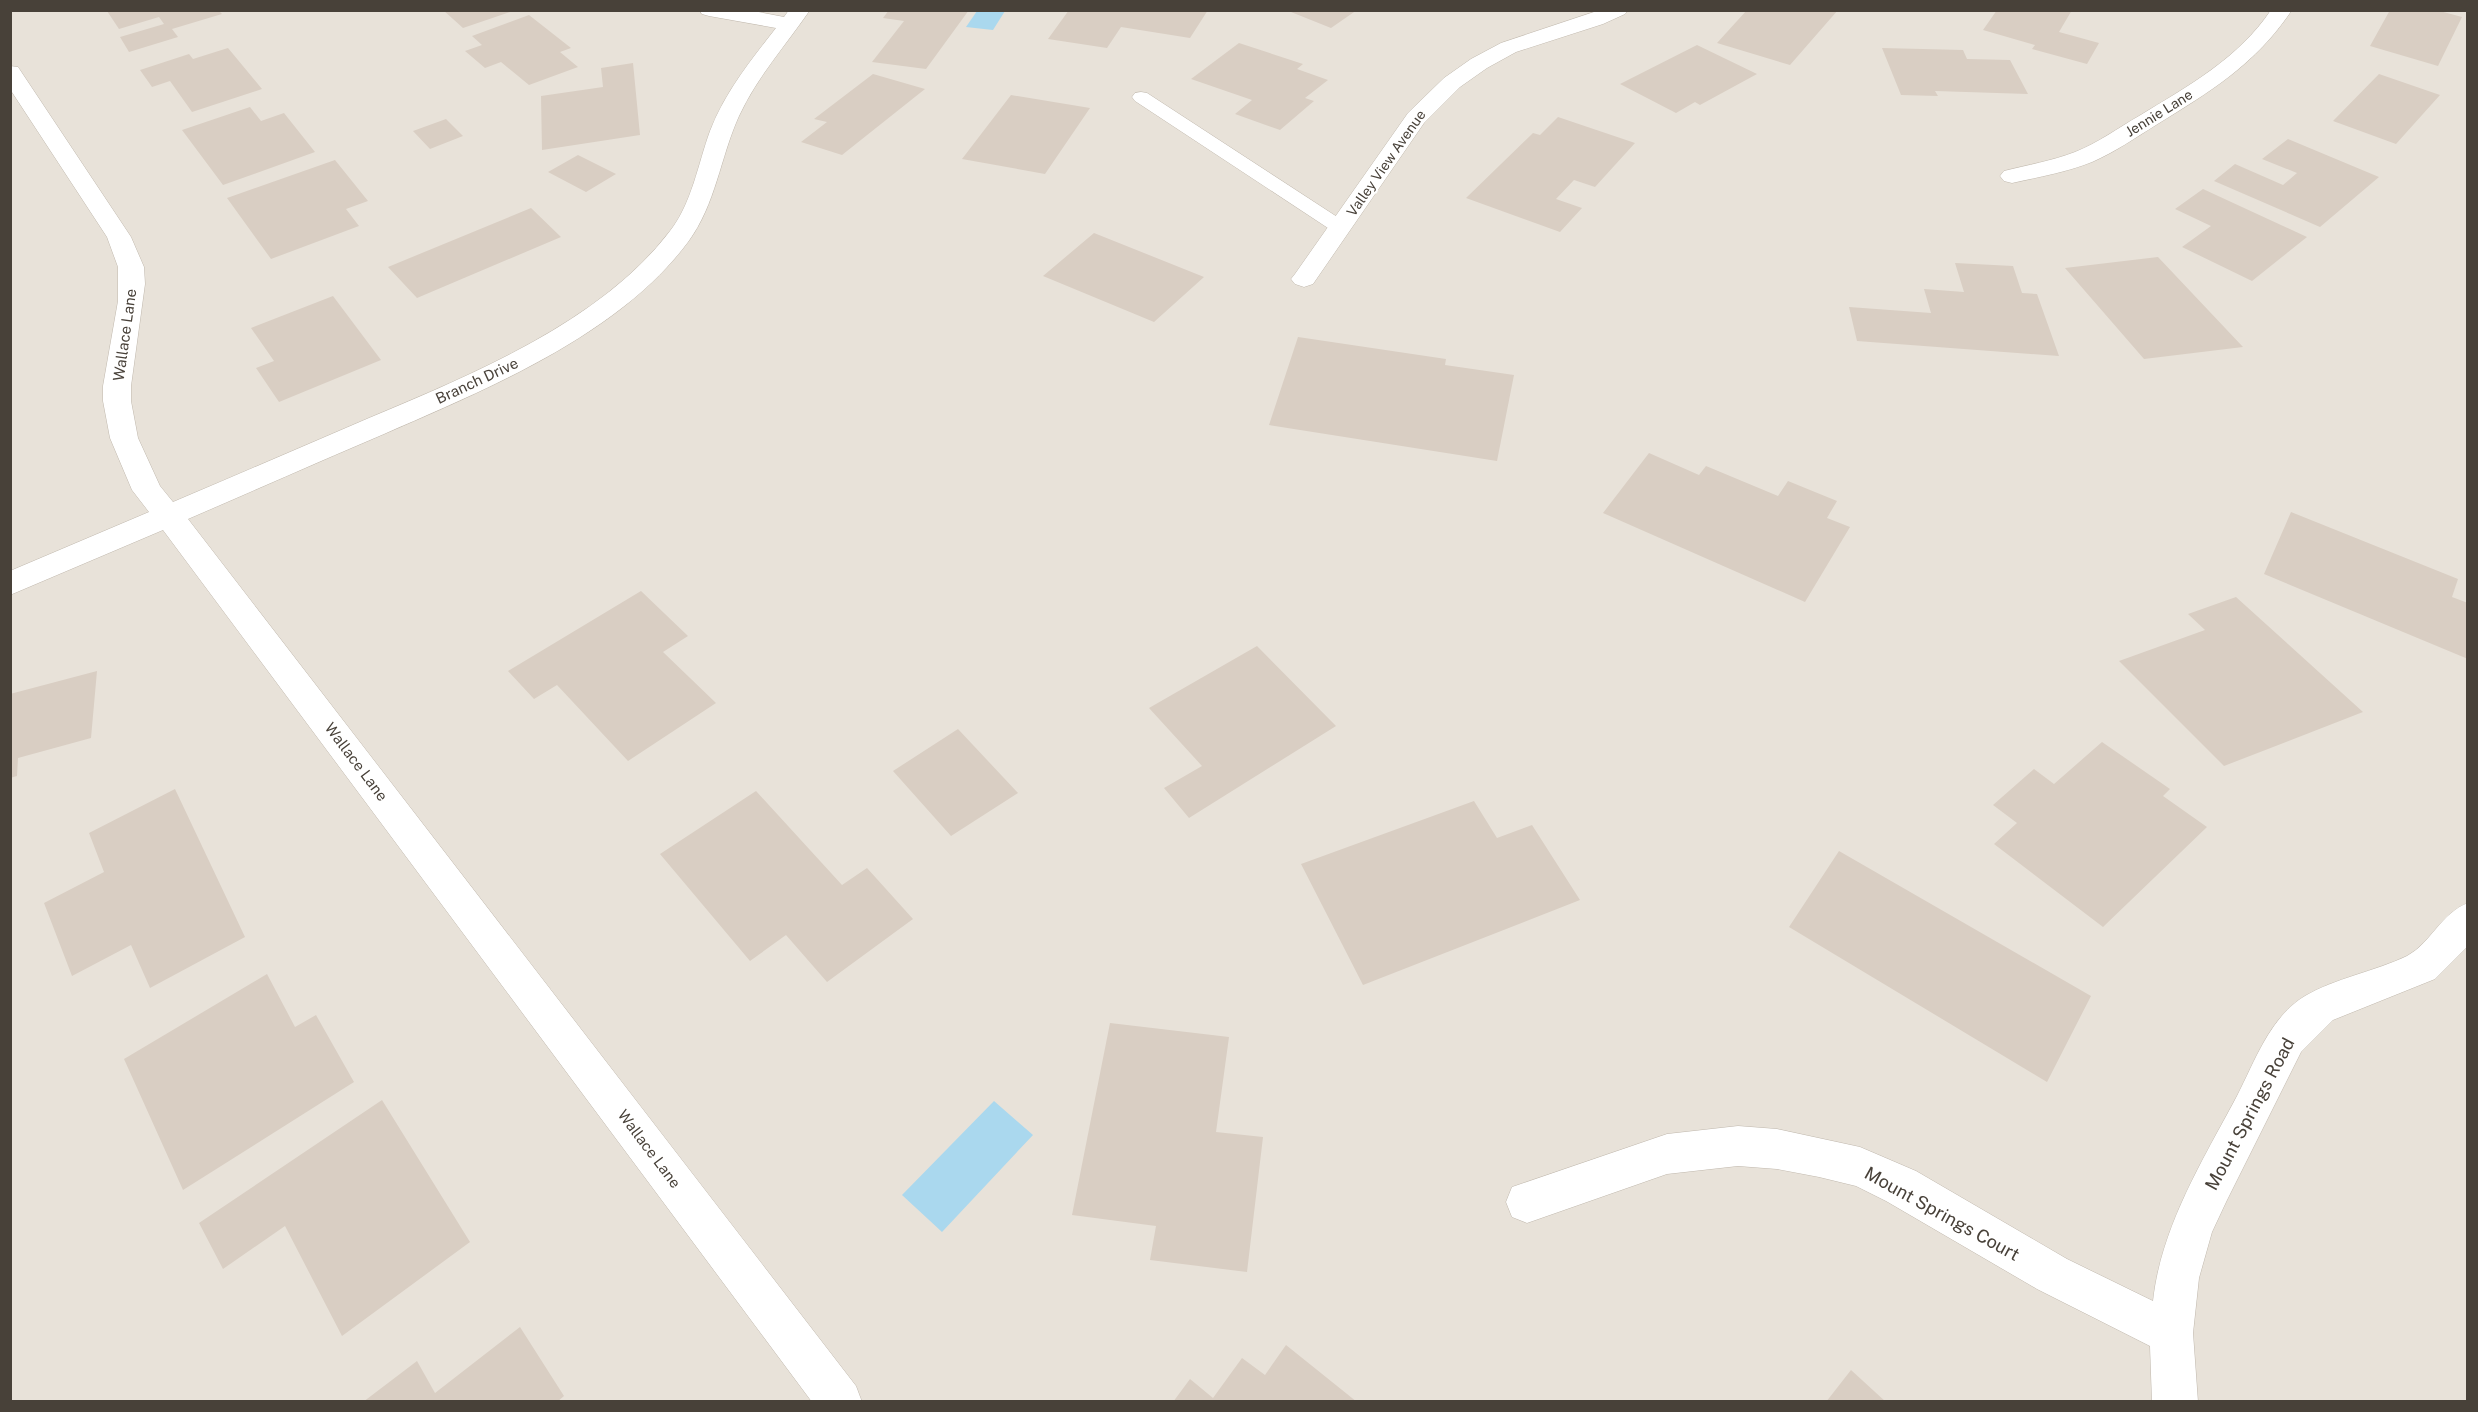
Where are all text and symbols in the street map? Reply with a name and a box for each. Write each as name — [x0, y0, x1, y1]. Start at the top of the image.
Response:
street label: Jennie Lane — [2123, 86, 2195, 140]
street label: Valley View Avenue — [1343, 107, 1429, 219]
street label: Wallace Lane — [110, 288, 139, 382]
street label: Branch Drive — [433, 354, 521, 407]
street label: Wallace Lane — [322, 719, 391, 804]
street label: Mount Springs Road — [2200, 1034, 2299, 1194]
street label: Wallace Lane — [615, 1106, 684, 1191]
street label: Mount Springs Court — [1861, 1162, 2023, 1265]

